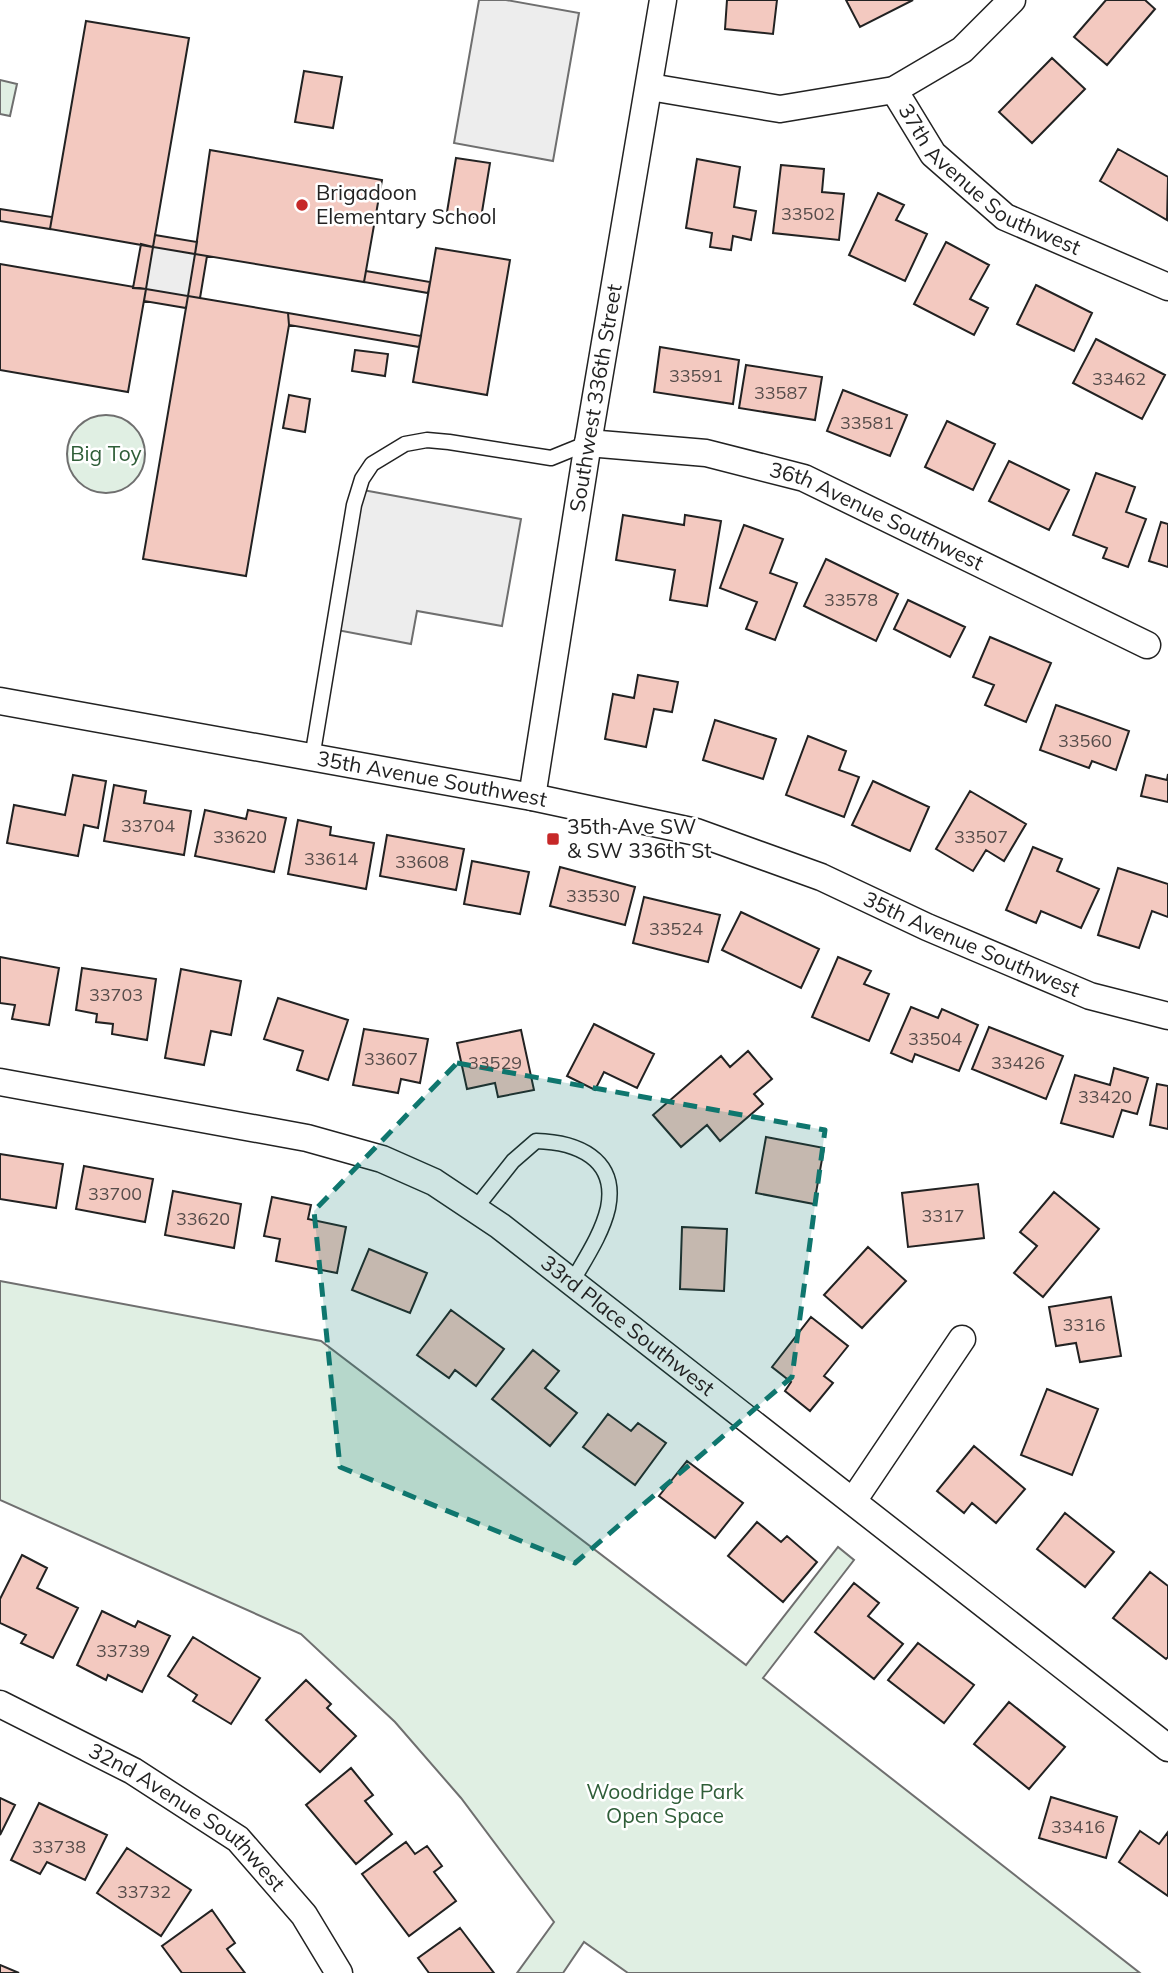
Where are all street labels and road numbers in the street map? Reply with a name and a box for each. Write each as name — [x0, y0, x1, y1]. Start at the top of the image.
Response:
street label: 37th Avenue Southwest — [893, 98, 1085, 260]
street label: Southwest 336th Street — [563, 282, 627, 514]
street label: 36th Avenue Southwest — [767, 456, 988, 575]
street label: 35th Avenue Southwest — [315, 744, 550, 812]
street label: 35th Avenue Southwest — [860, 885, 1084, 1002]
street label: 33rd Place Southwest — [536, 1249, 720, 1401]
street label: 32nd Avenue Southwest — [85, 1737, 291, 1896]

